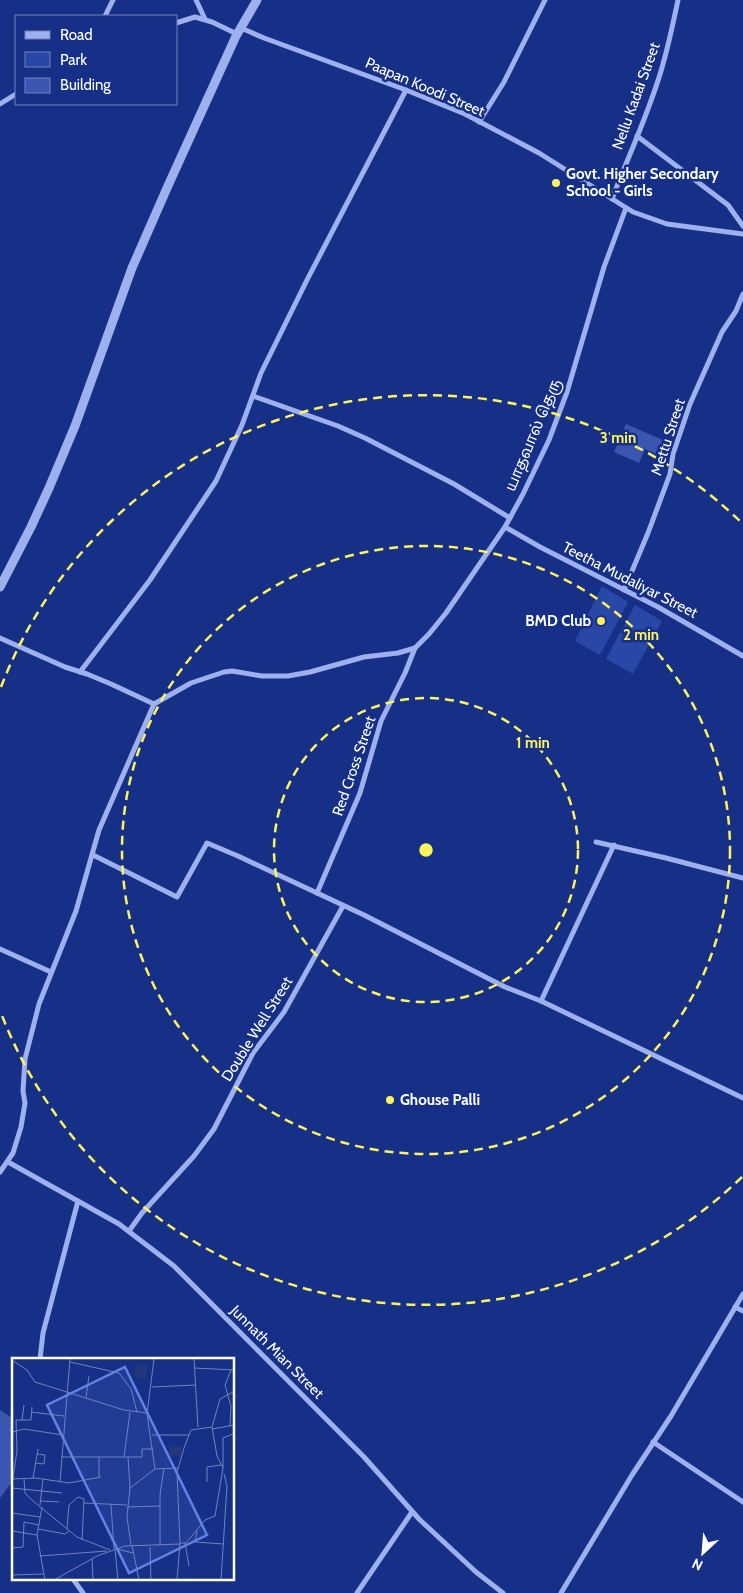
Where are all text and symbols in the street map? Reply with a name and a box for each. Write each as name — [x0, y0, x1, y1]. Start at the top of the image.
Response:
legend — [15, 15, 178, 105]
text: Road — [60, 26, 93, 44]
street label: Nellu Kadai Street — [608, 40, 664, 152]
text: Park — [60, 51, 87, 69]
street label: Paapan Koodi Street — [363, 54, 487, 120]
text: Building — [60, 76, 111, 94]
place label: Govt. Higher Secondary School - Girls — [566, 165, 720, 200]
marker: Govt. Higher Secondary School - Girls — [550, 177, 562, 189]
street label: யாதவால் தெரு — [501, 376, 567, 495]
street label: Mettu Street — [647, 396, 689, 478]
text: 3 min — [600, 429, 636, 447]
street label: Teetha Mudaliyar Street — [559, 538, 701, 622]
place label: BMD Club — [525, 612, 591, 630]
marker: BMD Club — [595, 615, 607, 627]
text: 2 min — [623, 626, 659, 644]
street label: Red Cross Street — [328, 714, 380, 818]
text: 1 min — [516, 734, 550, 752]
centre of rings — [417, 841, 435, 859]
street label: Double Well Street — [218, 973, 296, 1085]
place label: Ghouse Palli — [400, 1091, 480, 1109]
marker: Ghouse Palli — [384, 1094, 396, 1106]
street label: Junnath Mian Street — [226, 1301, 327, 1402]
inset map — [12, 1358, 235, 1580]
north arrow — [678, 1528, 728, 1578]
text: N — [689, 1554, 706, 1575]

